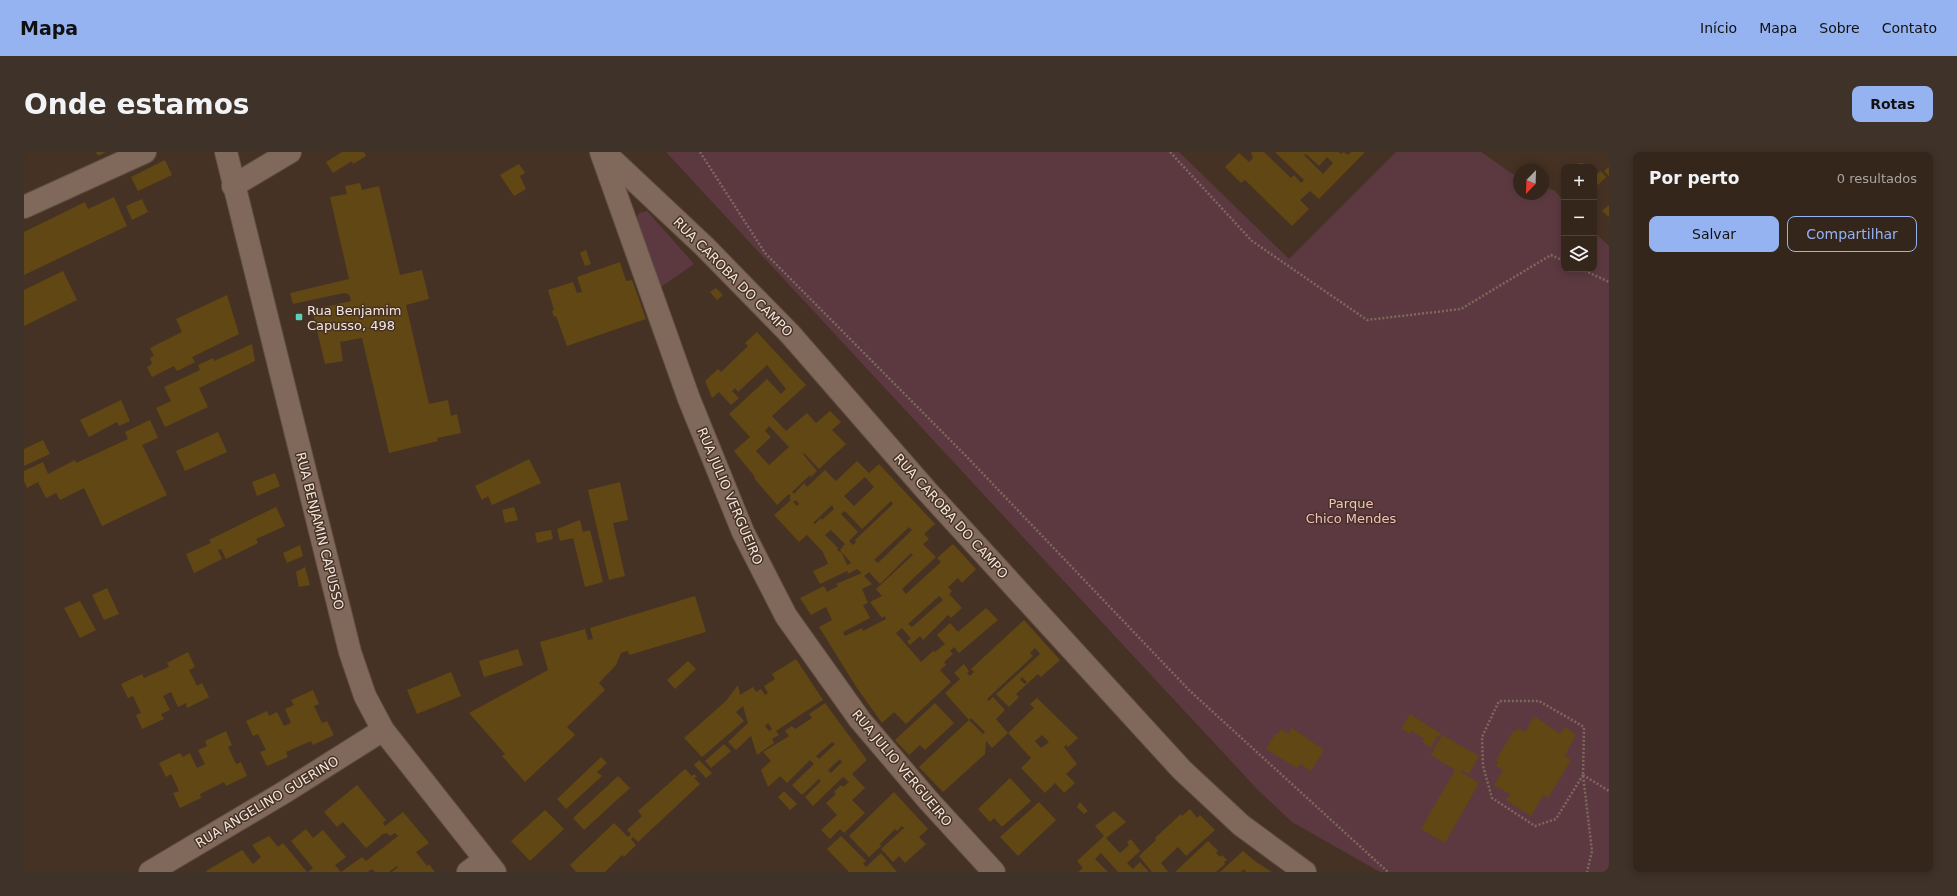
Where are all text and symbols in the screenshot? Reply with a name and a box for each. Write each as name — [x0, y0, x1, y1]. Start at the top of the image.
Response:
text: Mapa — [20, 17, 78, 39]
text: Início — [1700, 20, 1737, 36]
text: Mapa — [1759, 20, 1797, 36]
text: Sobre — [1819, 20, 1860, 36]
text: Contato — [1882, 20, 1937, 36]
button: Rotas — [1852, 86, 1933, 122]
text: Onde estamos — [24, 88, 250, 121]
north arrow — [1513, 164, 1549, 200]
map controls — [1561, 164, 1597, 272]
button: + — [1561, 164, 1597, 200]
text: Por perto — [1649, 168, 1739, 188]
text: 0 resultados — [1837, 171, 1917, 186]
button: − — [1561, 200, 1597, 236]
street label: RUA CAROBA DO CAMPO — [670, 214, 796, 340]
button: Salvar — [1649, 216, 1779, 252]
button: Compartilhar — [1787, 216, 1917, 252]
button: layers — [1561, 236, 1597, 272]
place label: Rua Benjamim Capusso, 498 — [307, 303, 401, 333]
marker: Rua Benjamim Capusso, 498 — [294, 312, 304, 322]
street label: RUA JULIO VERGUEIRO — [694, 425, 766, 567]
street label: RUA BENJAMIN CAPUSSO — [293, 451, 347, 611]
street label: RUA CAROBA DO CAMPO — [891, 451, 1011, 581]
park label: Parque Chico Mendes — [1306, 496, 1397, 526]
street label: RUA JULIO VERGUEIRO — [849, 707, 955, 829]
street label: RUA ANGELINO GUERINO — [193, 753, 341, 851]

